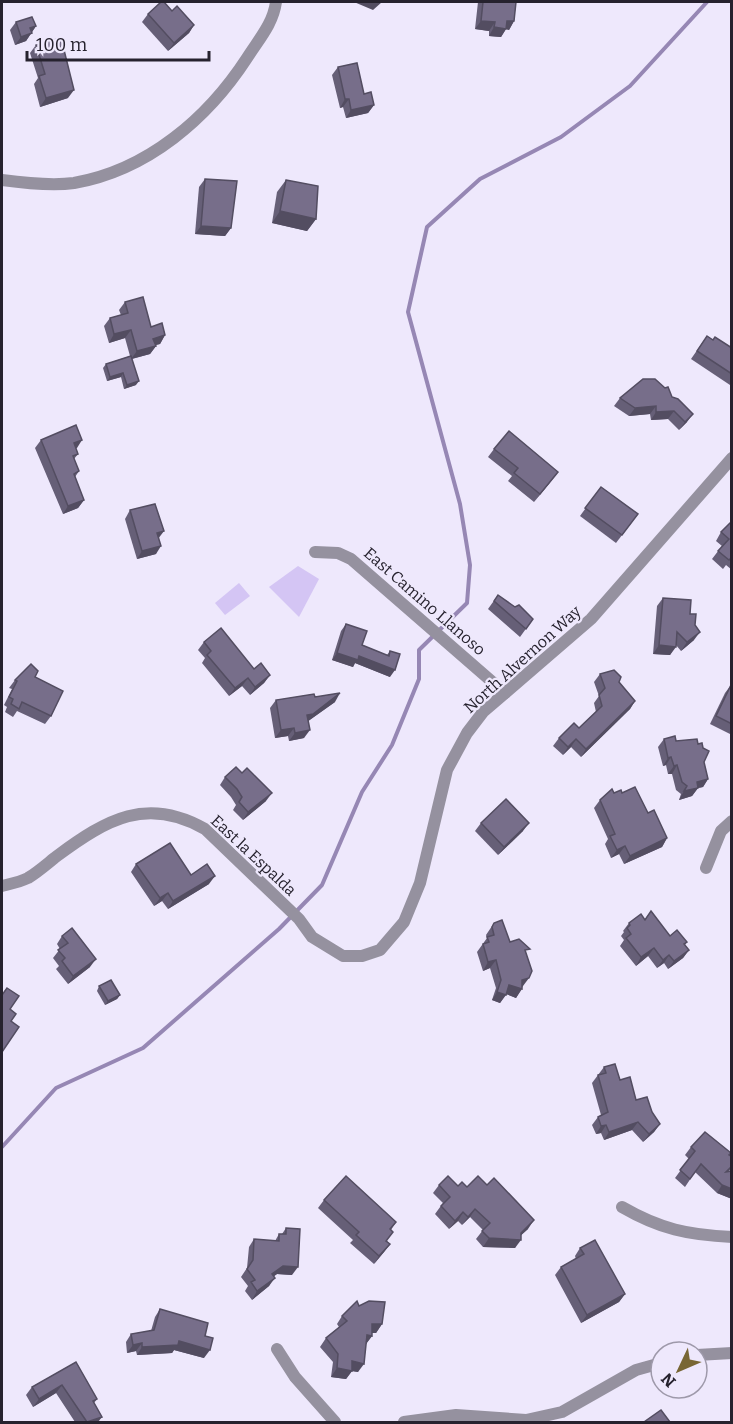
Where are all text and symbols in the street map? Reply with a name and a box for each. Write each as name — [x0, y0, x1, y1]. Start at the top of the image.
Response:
scale bar — [27, 24, 208, 62]
text: 100 m — [36, 34, 87, 56]
street label: East Camino Llanoso — [360, 544, 489, 659]
street label: North Alvernon Way — [460, 601, 585, 717]
street label: East la Espalda — [207, 811, 300, 900]
north arrow — [649, 1340, 709, 1400]
text: N — [657, 1369, 680, 1391]

